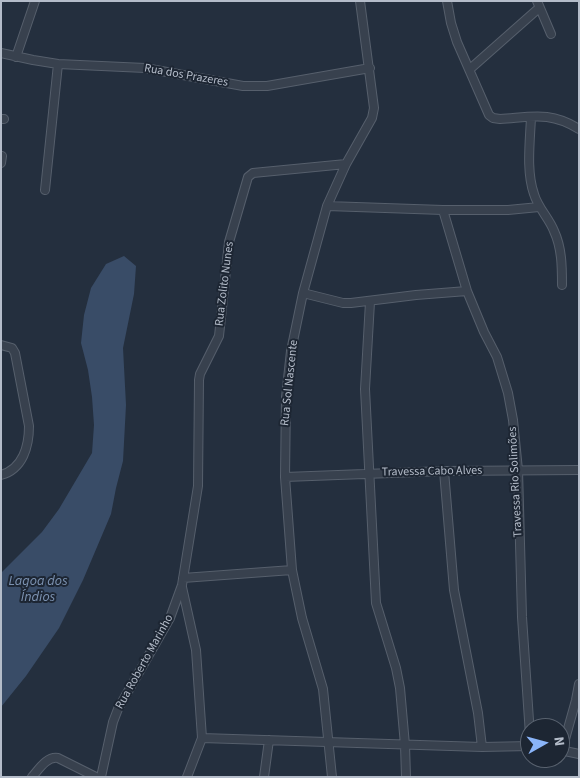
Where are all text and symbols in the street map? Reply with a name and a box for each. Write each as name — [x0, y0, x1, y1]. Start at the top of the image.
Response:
street label: Rua dos Prazeres — [143, 62, 229, 90]
street label: Rua Zolito Nunes — [213, 241, 237, 327]
street label: Rua Sol Nascente — [278, 339, 302, 427]
street label: Travessa Rio Solimões — [506, 426, 526, 538]
street label: Travessa Cabo Alves — [382, 464, 482, 480]
water label: Lagoa dos Índios — [8, 574, 68, 606]
street label: Rua Roberto Marinho — [113, 612, 177, 712]
north arrow — [520, 718, 570, 768]
text: N — [548, 735, 569, 747]

